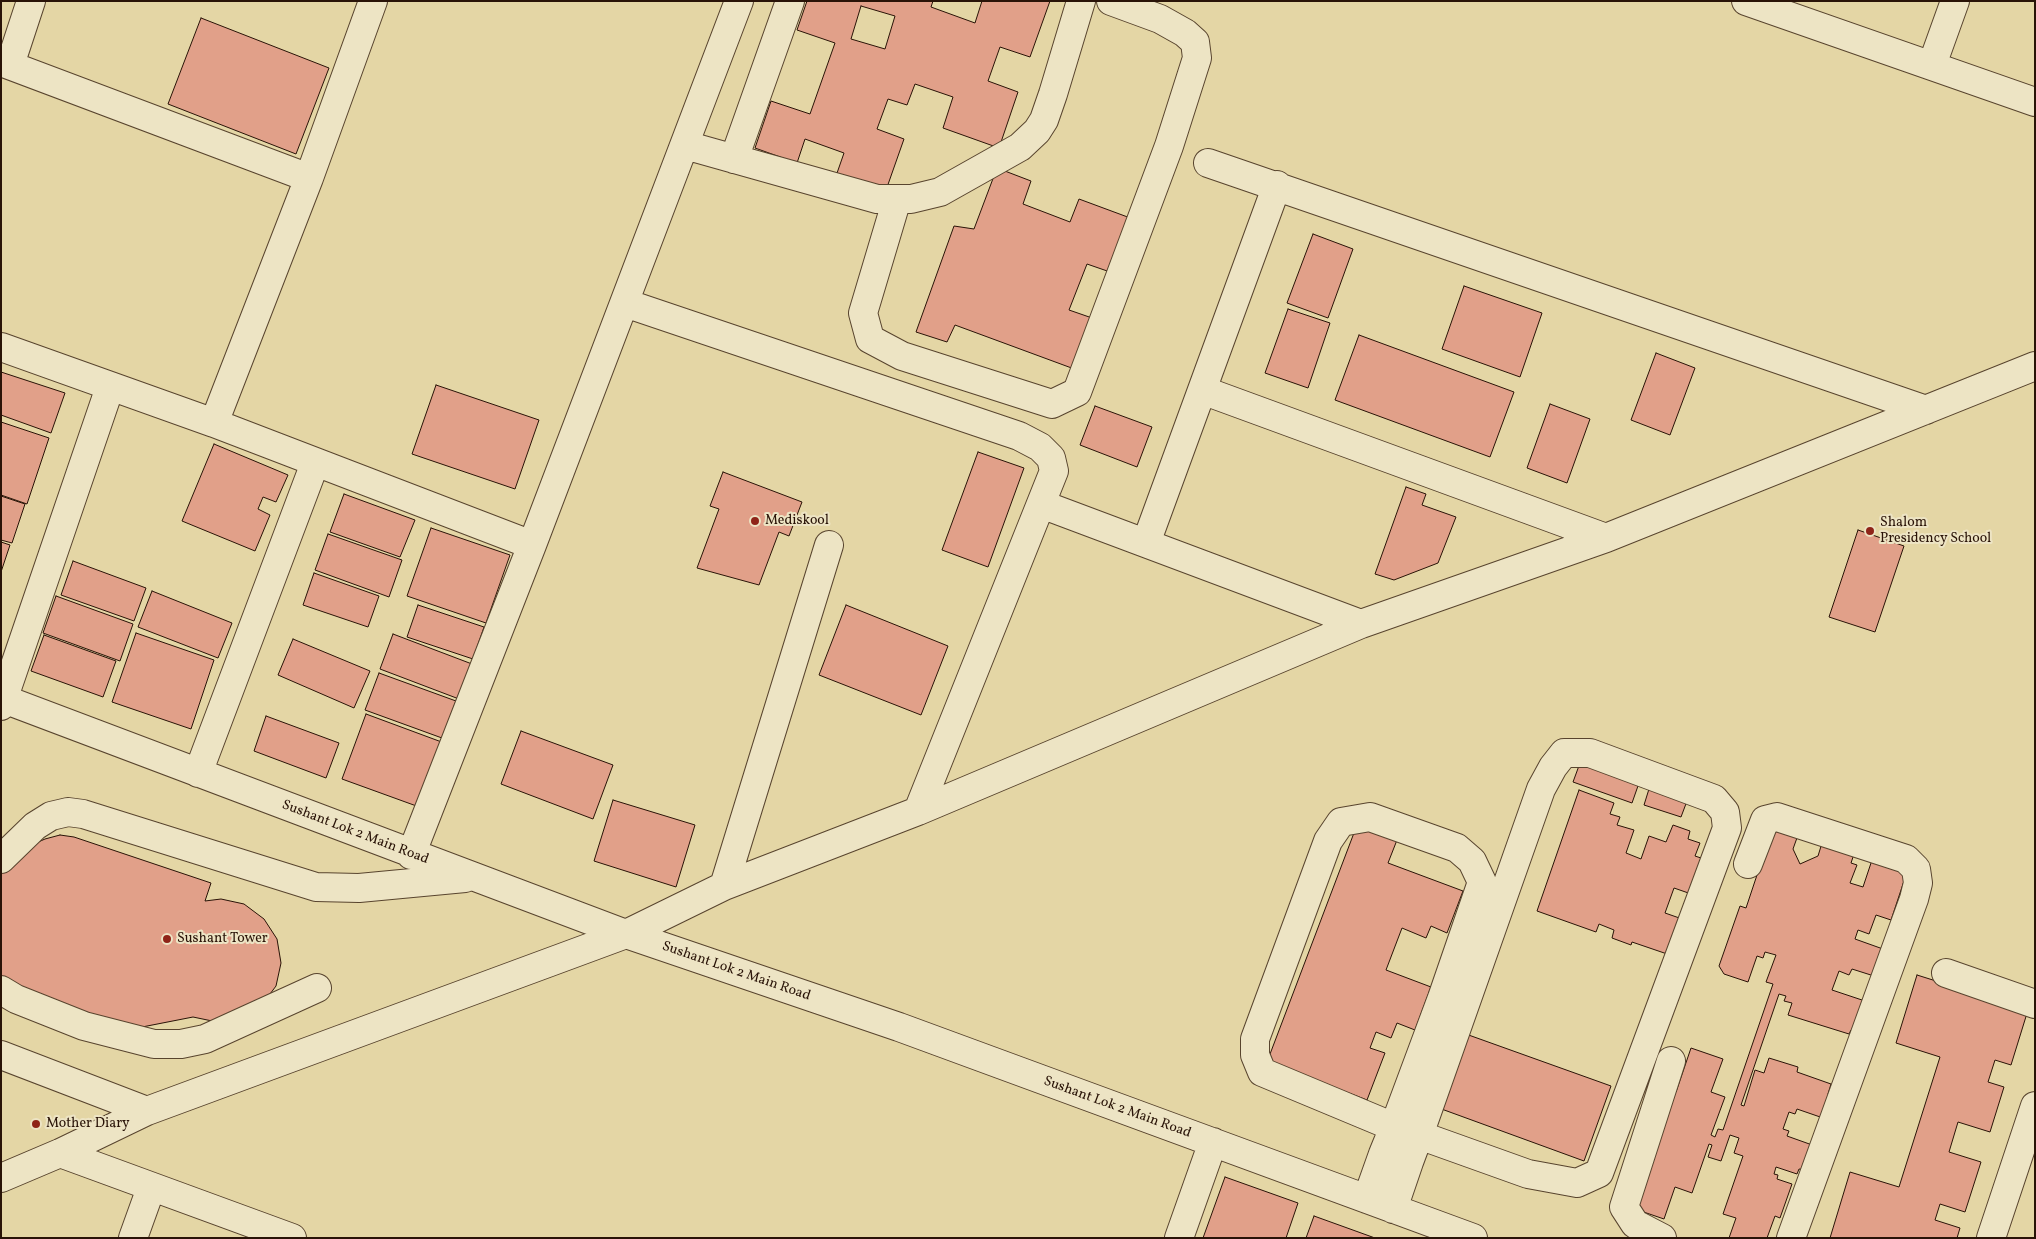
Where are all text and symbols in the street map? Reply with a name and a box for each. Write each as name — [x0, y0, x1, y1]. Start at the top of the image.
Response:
place label: Mediskool — [765, 513, 829, 529]
marker: Mediskool — [749, 515, 761, 527]
place label: Shalom Presidency School — [1880, 515, 1991, 548]
marker: Shalom Presidency School — [1864, 525, 1876, 537]
street label: Sushant Lok 2 Main Road — [279, 797, 431, 869]
place label: Sushant Tower — [177, 931, 268, 947]
marker: Sushant Tower — [161, 933, 173, 945]
street label: Sushant Lok 2 Main Road — [660, 939, 812, 1005]
street label: Sushant Lok 2 Main Road — [1041, 1073, 1193, 1143]
place label: Mother Diary — [46, 1116, 130, 1132]
marker: Mother Diary — [30, 1118, 42, 1130]

